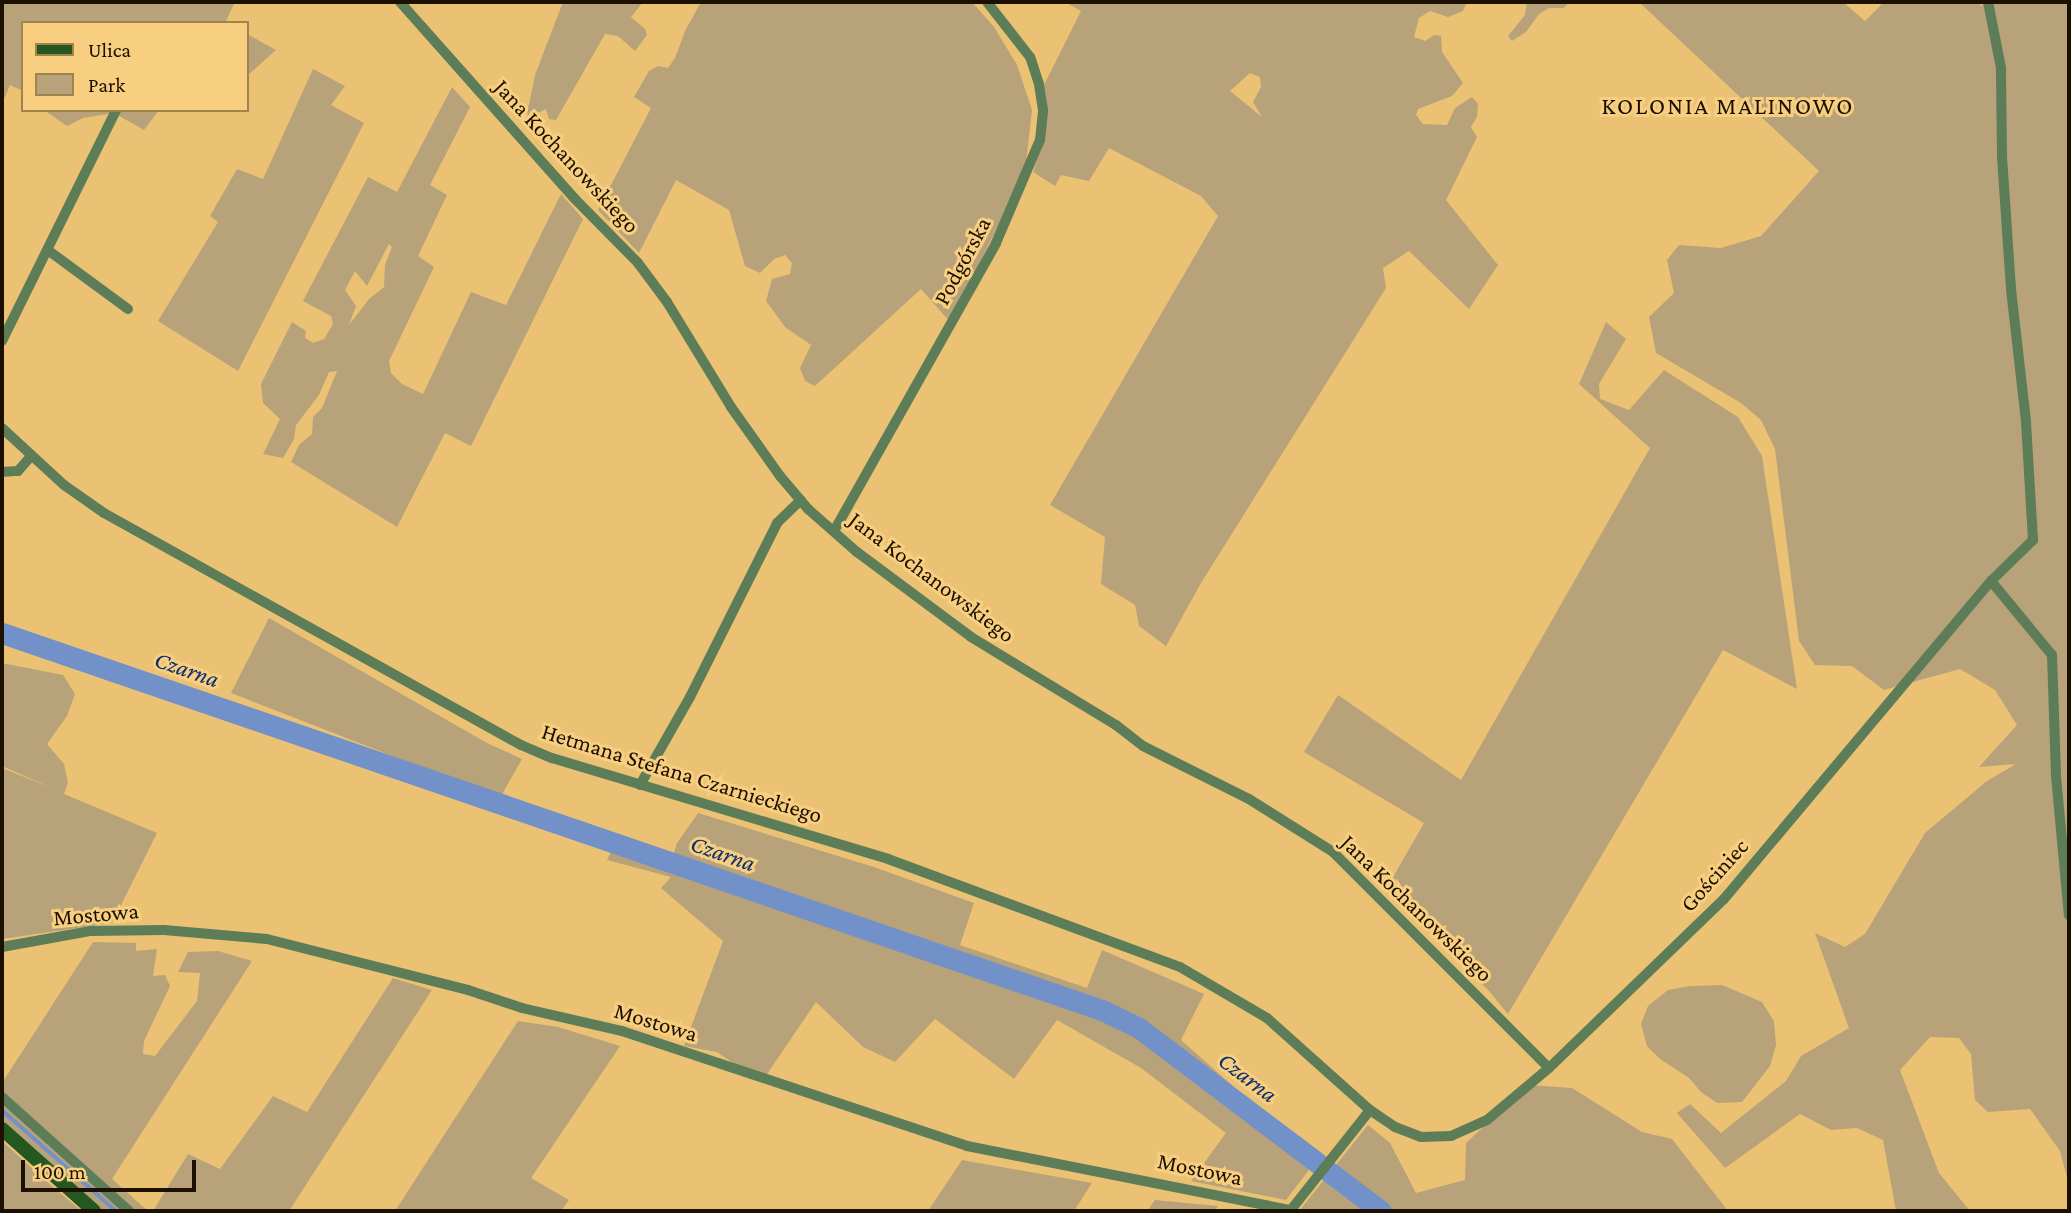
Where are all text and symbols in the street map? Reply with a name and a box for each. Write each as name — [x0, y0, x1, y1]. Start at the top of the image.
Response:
legend — [21, 21, 248, 112]
text: Ulica — [88, 38, 131, 62]
text: Park — [88, 73, 125, 97]
street label: Jana Kochanowskiego — [489, 73, 645, 239]
district label: KOLONIA MALINOWO — [1604, 92, 1852, 120]
street label: Podgórska — [927, 212, 997, 310]
street label: Jana Kochanowskiego — [844, 506, 1020, 648]
water label: Czarna — [151, 645, 223, 693]
street label: Hetmana Stefana Czarnieckiego — [538, 717, 826, 829]
street label: Jana Kochanowskiego — [1335, 828, 1499, 988]
water label: Czarna — [687, 829, 759, 877]
street label: Gościniec — [1674, 833, 1754, 917]
street label: Mostowa — [52, 897, 140, 931]
street label: Mostowa — [611, 996, 701, 1048]
water label: Czarna — [1213, 1046, 1283, 1108]
scale bar — [24, 1146, 200, 1190]
street label: Mostowa — [1155, 1147, 1245, 1191]
text: 100 m — [34, 1160, 86, 1184]

